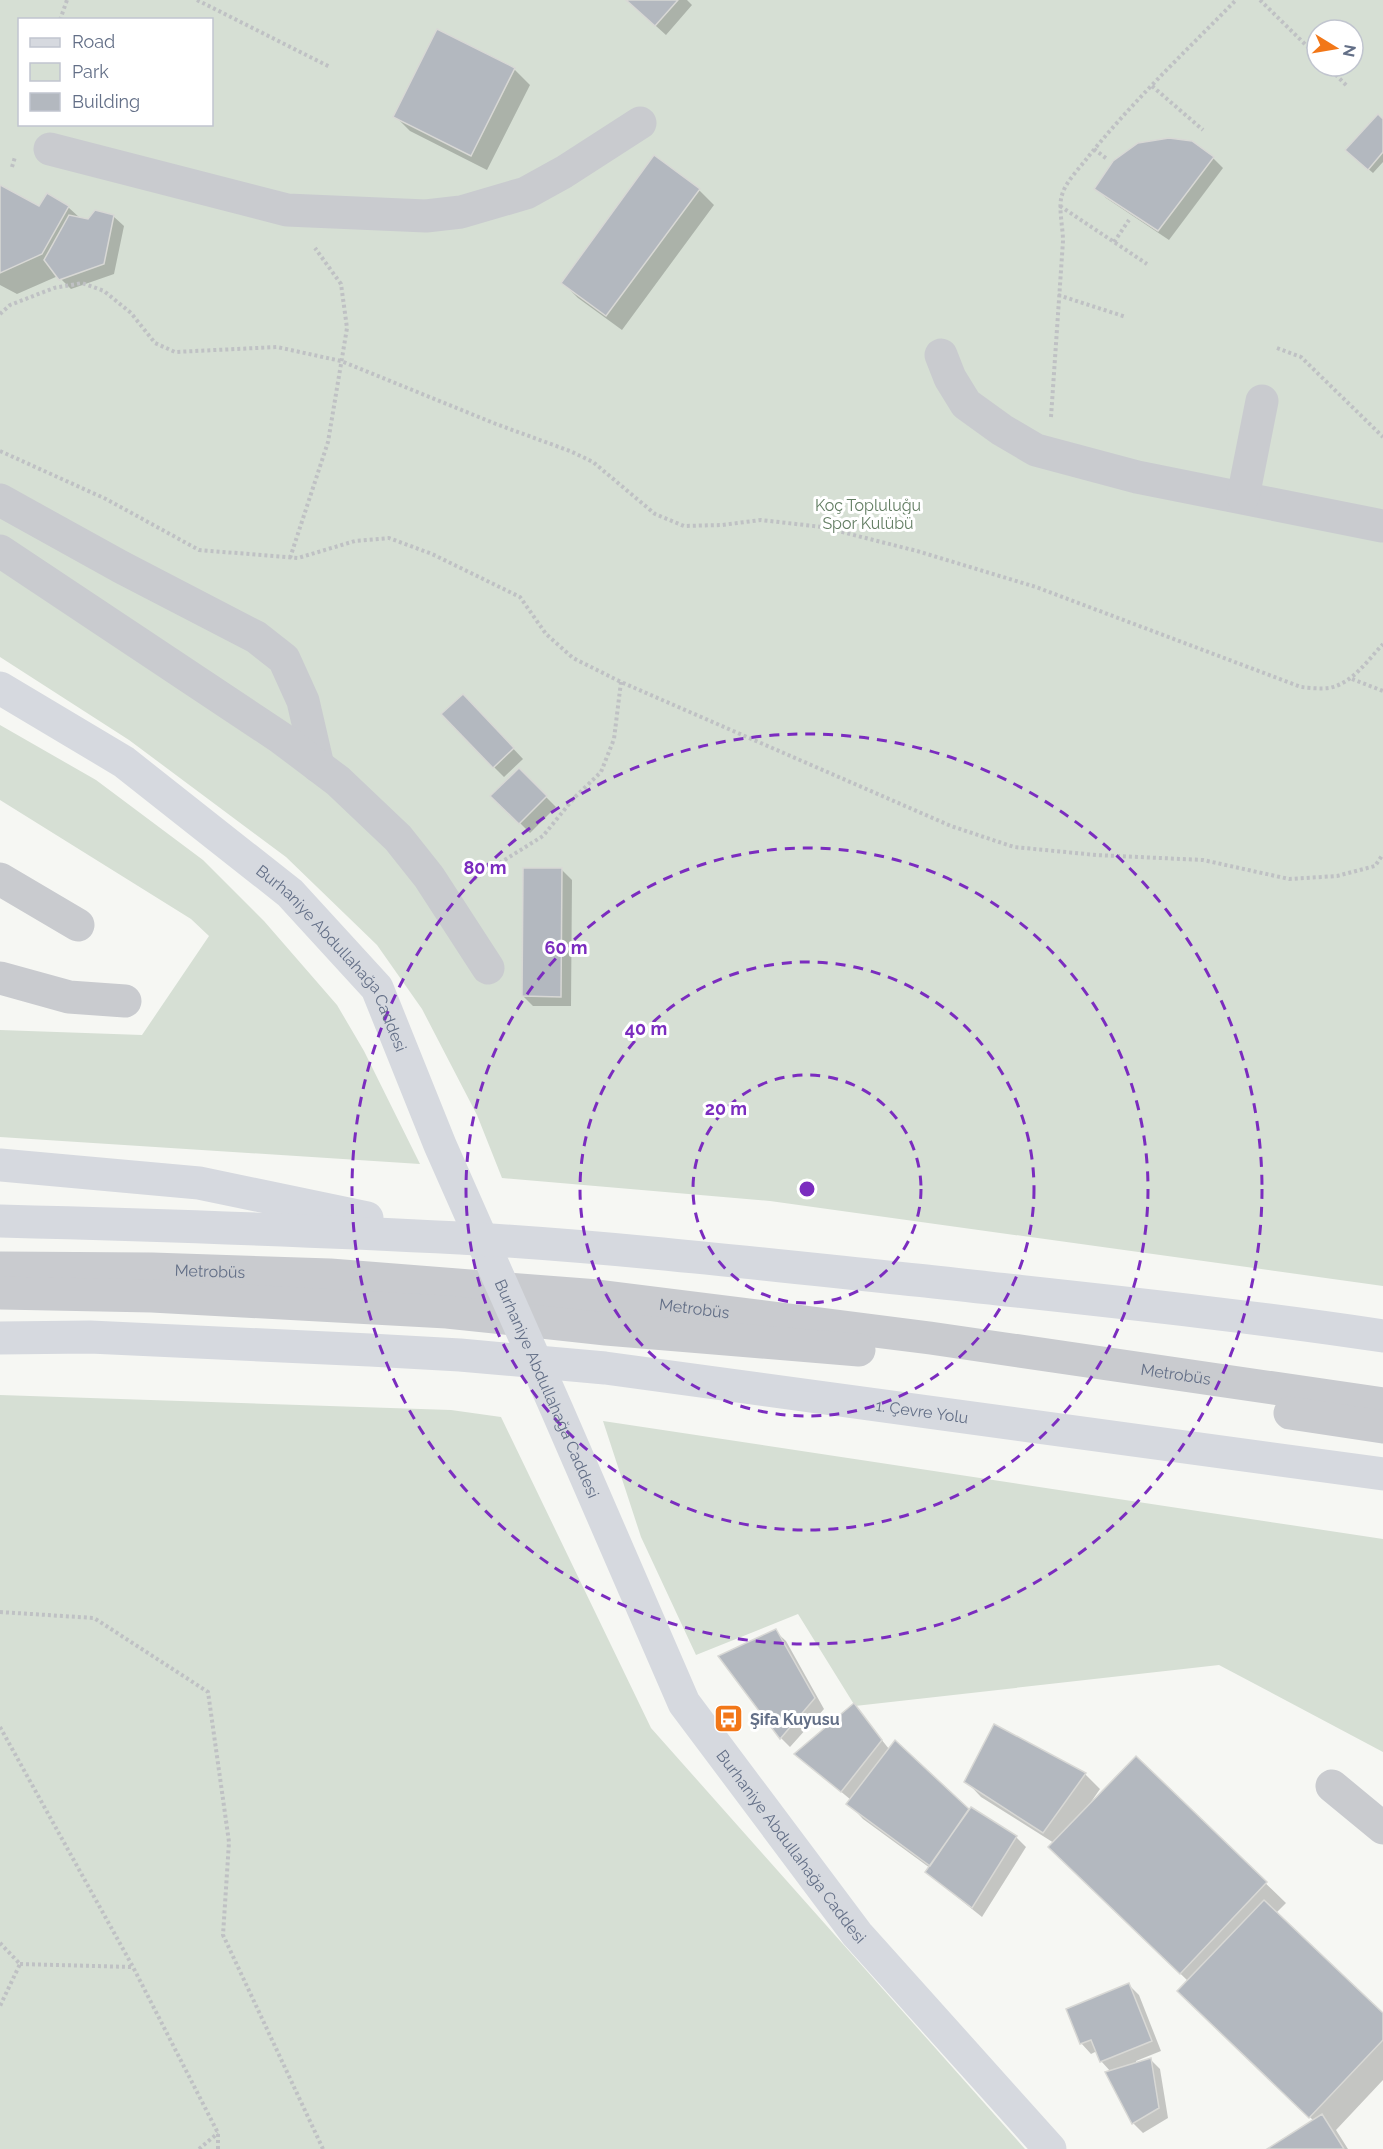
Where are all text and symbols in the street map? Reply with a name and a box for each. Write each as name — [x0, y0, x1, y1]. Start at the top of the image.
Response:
legend — [18, 18, 213, 126]
north arrow — [1305, 18, 1365, 78]
text: Road — [72, 31, 115, 52]
text: N — [1339, 43, 1360, 59]
text: Park — [72, 61, 109, 82]
text: Building — [72, 91, 140, 112]
park label: Koç Topluluğu Spor Kulübü — [815, 496, 921, 533]
text: 80 m — [463, 857, 507, 878]
street label: Burhaniye Abdullahağa Caddesi — [253, 861, 411, 1054]
text: 60 m — [544, 937, 588, 958]
text: 40 m — [625, 1018, 667, 1039]
text: 20 m — [705, 1098, 747, 1119]
centre of rings — [797, 1179, 817, 1199]
street label: Metrobüs — [174, 1260, 246, 1282]
street label: Burhaniye Abdullahağa Caddesi — [491, 1276, 603, 1501]
street label: Metrobüs — [658, 1294, 731, 1322]
street label: Metrobüs — [1140, 1359, 1212, 1388]
street label: 1. Çevre Yolu — [875, 1395, 970, 1427]
bus stop icon: Şifa Kuyusu — [713, 1703, 745, 1735]
place label: Şifa Kuyusu — [750, 1710, 840, 1729]
street label: Burhaniye Abdullahağa Caddesi — [713, 1746, 870, 1947]

